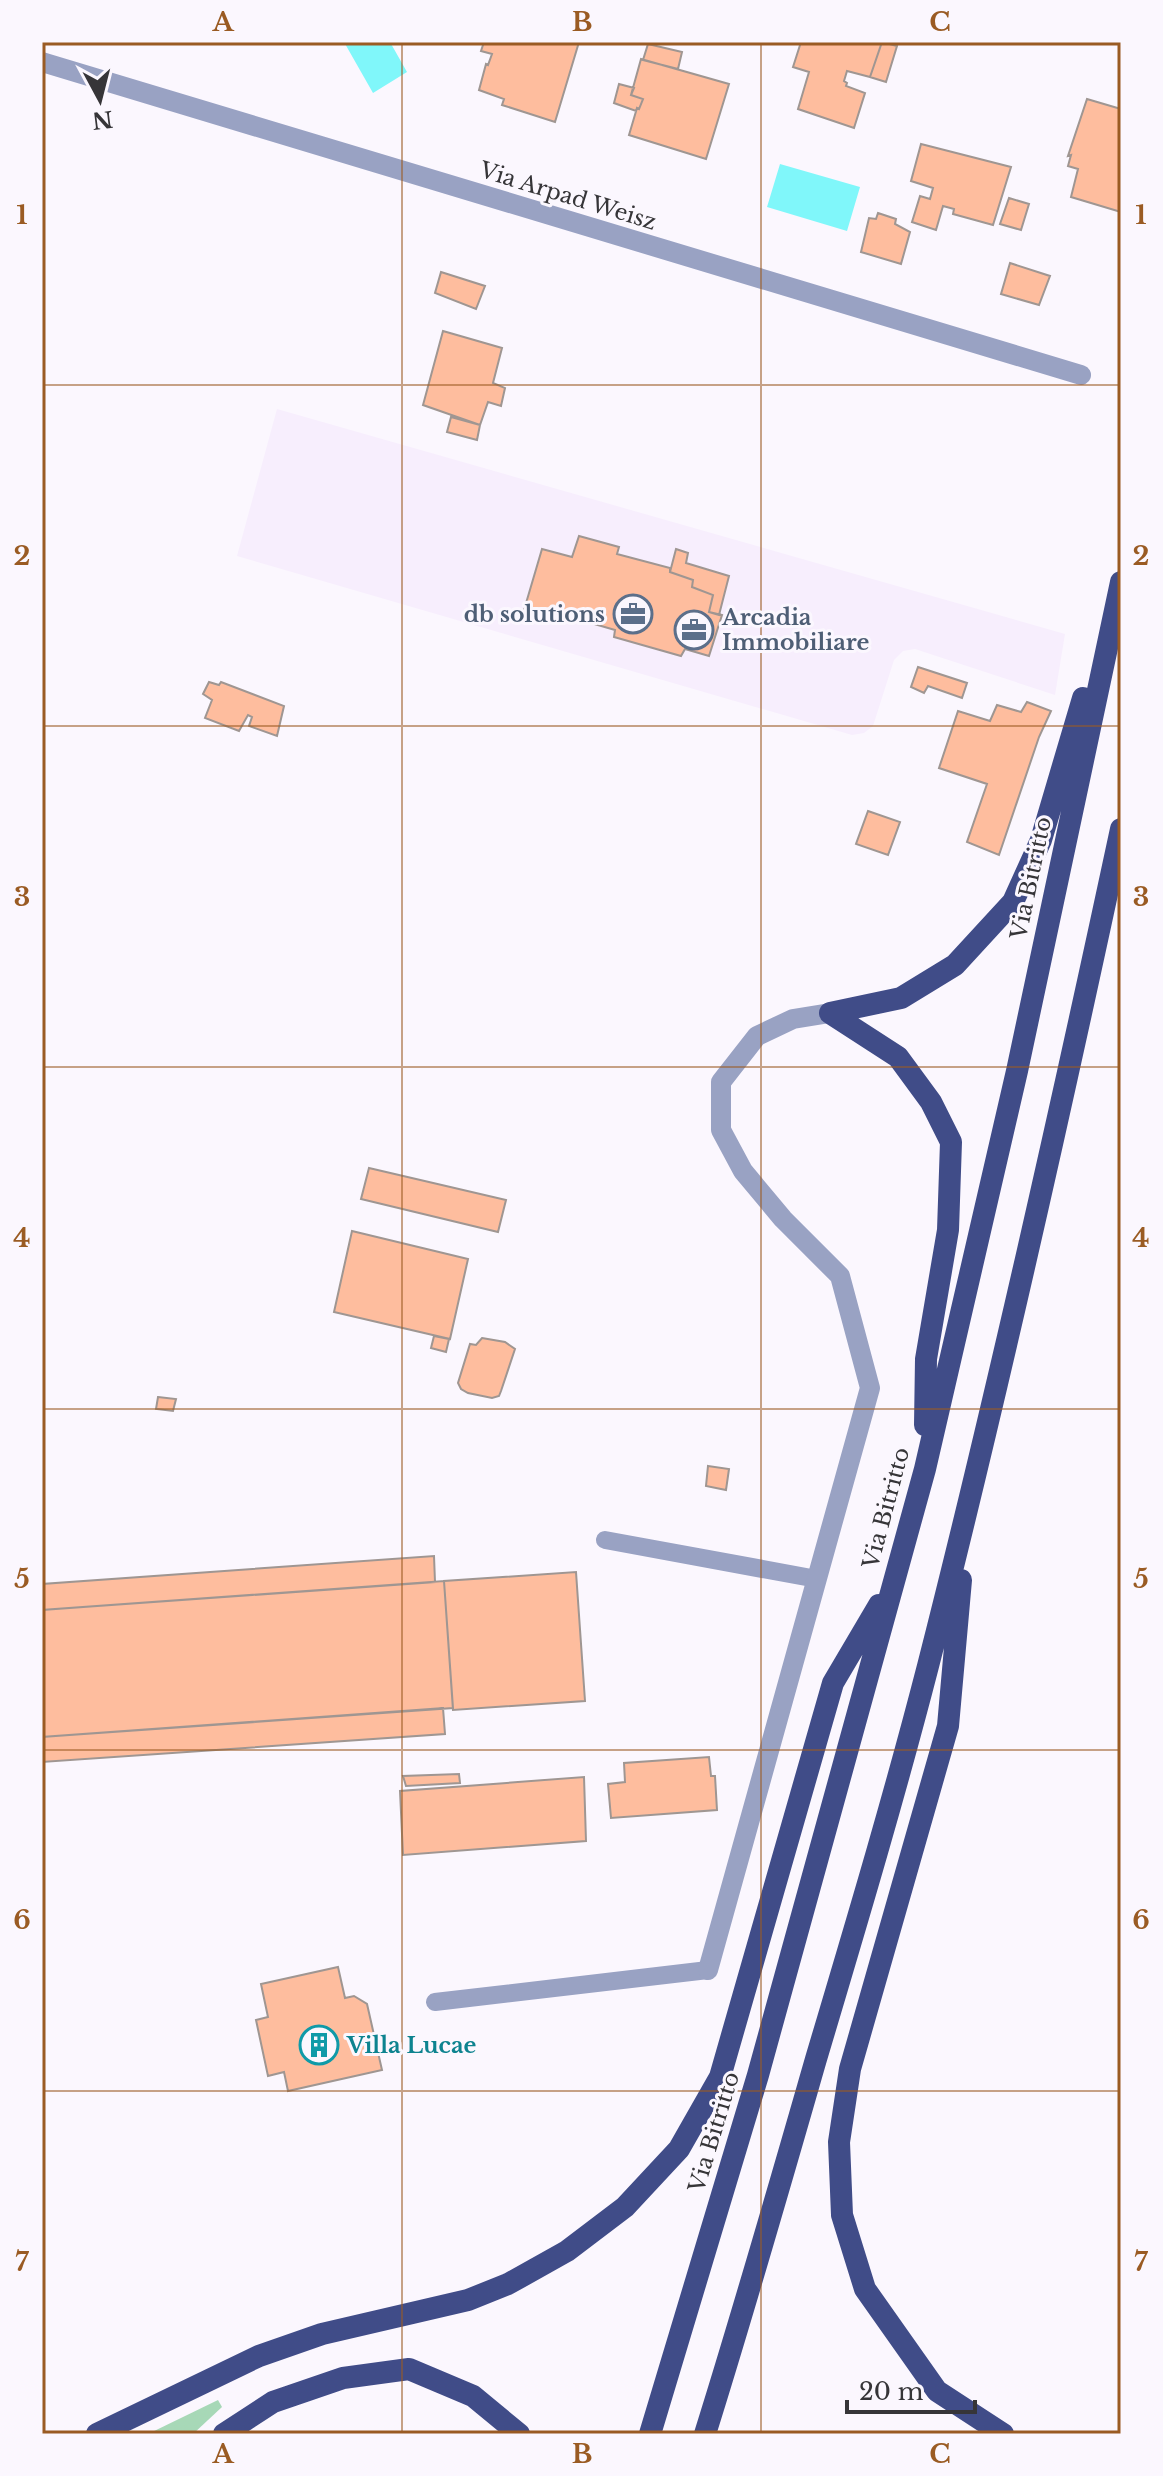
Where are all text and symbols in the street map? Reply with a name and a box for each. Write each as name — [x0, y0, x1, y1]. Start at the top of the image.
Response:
text: A — [211, 6, 234, 38]
text: B — [572, 6, 592, 38]
text: C — [929, 6, 951, 38]
north arrow — [60, 60, 140, 140]
text: N — [90, 105, 114, 134]
street label: Via Arpad Weisz — [475, 156, 660, 236]
text: 1 — [16, 199, 28, 231]
text: 1 — [1135, 199, 1147, 231]
text: 2 — [14, 540, 30, 572]
text: 2 — [1133, 540, 1149, 572]
office icon: db solutions — [612, 593, 654, 635]
place label: db solutions — [464, 601, 605, 628]
place label: Arcadia Immobiliare — [721, 604, 870, 656]
office icon: Arcadia Immobiliare — [673, 609, 715, 651]
street label: Via Bitritto — [1005, 814, 1057, 943]
text: 3 — [14, 881, 30, 913]
text: 3 — [1133, 881, 1149, 913]
text: 4 — [13, 1222, 31, 1254]
text: 4 — [1132, 1222, 1150, 1254]
street label: Via Bitritto — [857, 1444, 915, 1573]
text: 5 — [14, 1563, 30, 1595]
text: 5 — [1133, 1563, 1149, 1595]
text: 6 — [13, 1904, 31, 1936]
text: 6 — [1132, 1904, 1150, 1936]
building icon: Villa Lucae — [298, 2024, 340, 2066]
place label: Villa Lucae — [346, 2032, 477, 2059]
street label: Via Bitritto — [683, 2069, 745, 2196]
text: 7 — [15, 2246, 29, 2278]
text: 7 — [1134, 2246, 1148, 2278]
scale bar — [847, 2364, 975, 2414]
text: 20 m — [859, 2377, 924, 2406]
text: A — [211, 2438, 234, 2470]
text: B — [572, 2438, 592, 2470]
text: C — [929, 2438, 951, 2470]

